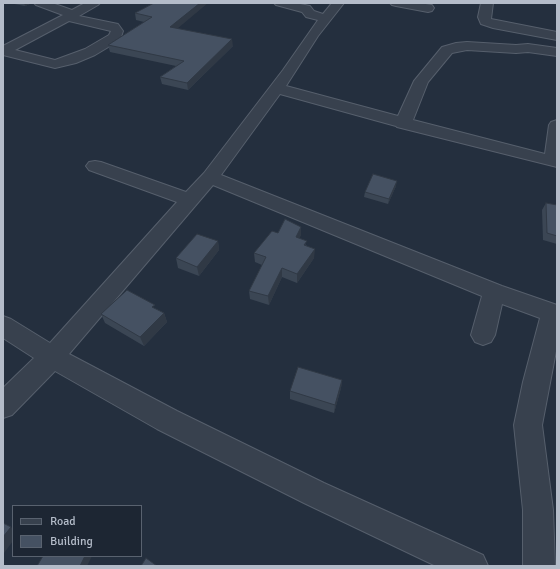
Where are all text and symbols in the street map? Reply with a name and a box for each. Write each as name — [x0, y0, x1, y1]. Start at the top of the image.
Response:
legend — [12, 505, 142, 557]
text: Road — [50, 514, 76, 529]
text: Building — [50, 534, 93, 549]

